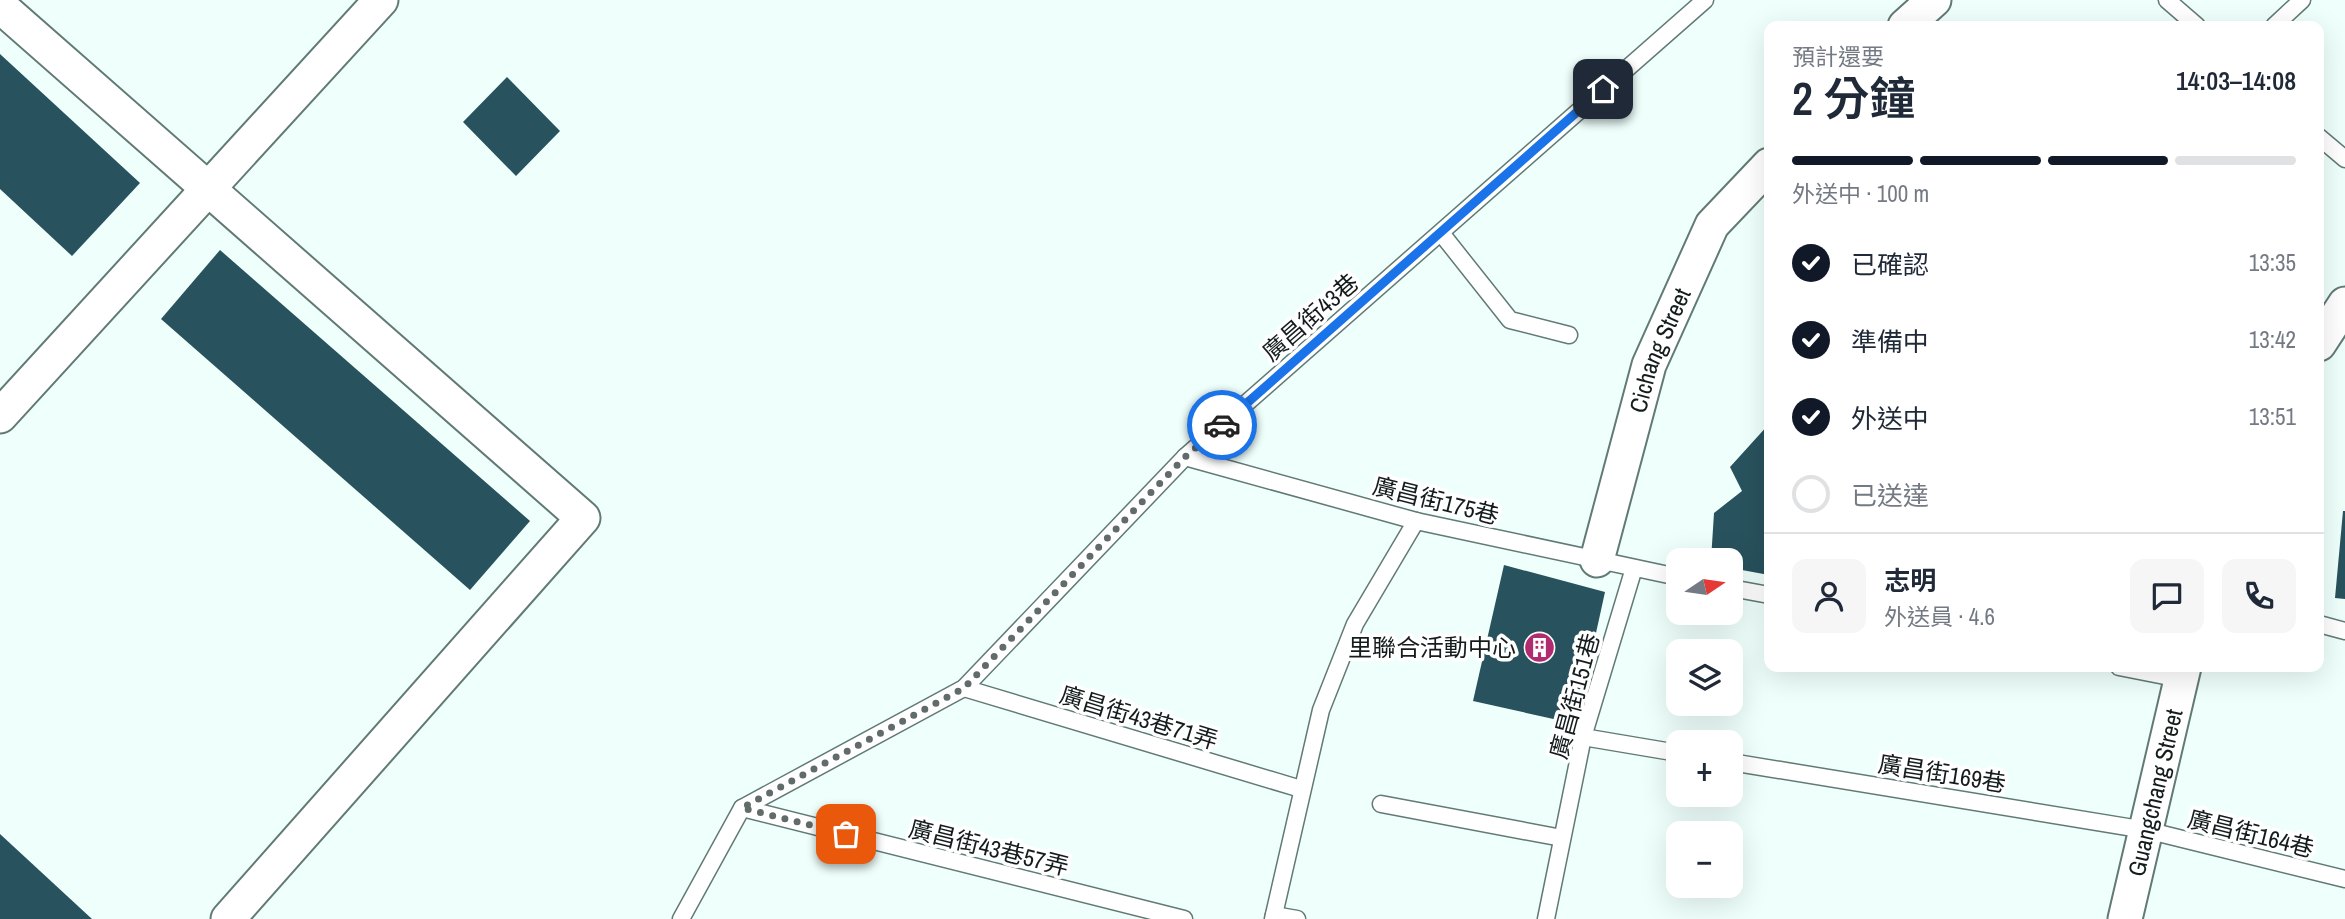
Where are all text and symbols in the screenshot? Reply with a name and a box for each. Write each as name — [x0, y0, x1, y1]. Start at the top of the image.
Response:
text: 預計還要 — [1792, 41, 1884, 72]
pin — [1573, 59, 1633, 119]
text: 14:03–14:08 — [2176, 63, 2296, 98]
text: 2 分鐘 — [1792, 67, 1915, 129]
icon: home — [1584, 70, 1622, 108]
text: 外送中 · 100 m — [1792, 178, 1929, 209]
icon: check — [1792, 244, 1830, 282]
text: 已確認 — [1851, 247, 1929, 282]
text: 13:35 — [2249, 247, 2296, 278]
street label: 廣昌街43巷 — [1255, 266, 1365, 368]
street label: Cichang Street — [1621, 282, 1698, 416]
icon: check — [1792, 321, 1830, 359]
text: 準備中 — [1851, 324, 1929, 359]
text: 13:42 — [2249, 324, 2296, 355]
courier — [1187, 390, 1257, 460]
icon: check — [1792, 398, 1830, 436]
text: 外送中 — [1851, 401, 1929, 436]
text: 13:51 — [2249, 401, 2296, 432]
icon: car — [1203, 406, 1241, 444]
street label: 廣昌街175巷 — [1370, 469, 1502, 531]
text: 已送達 — [1851, 478, 1929, 513]
north arrow — [1666, 548, 1743, 625]
map controls — [1666, 548, 1743, 898]
button: person — [1792, 559, 1866, 633]
button: chat — [2130, 559, 2204, 633]
button: phone — [2222, 559, 2296, 633]
text: 志明 — [1884, 563, 1936, 598]
text: 外送員 · 4.6 — [1884, 601, 1995, 632]
building icon: 里聯合活動中心 — [1522, 630, 1556, 664]
street label: 廣昌街151巷 — [1542, 630, 1606, 762]
place label: 里聯合活動中心 — [1348, 631, 1516, 663]
button: layers — [1666, 639, 1743, 716]
street label: 廣昌街43巷71弄 — [1056, 678, 1222, 756]
street label: Guangchang Street — [2120, 705, 2190, 879]
button: + — [1666, 730, 1743, 807]
street label: 廣昌街169巷 — [1876, 747, 2008, 799]
street label: 廣昌街164巷 — [2185, 802, 2317, 864]
pin — [816, 804, 876, 864]
street label: 廣昌街43巷57弄 — [906, 812, 1072, 882]
icon: bag — [827, 815, 865, 853]
button: − — [1666, 821, 1743, 898]

